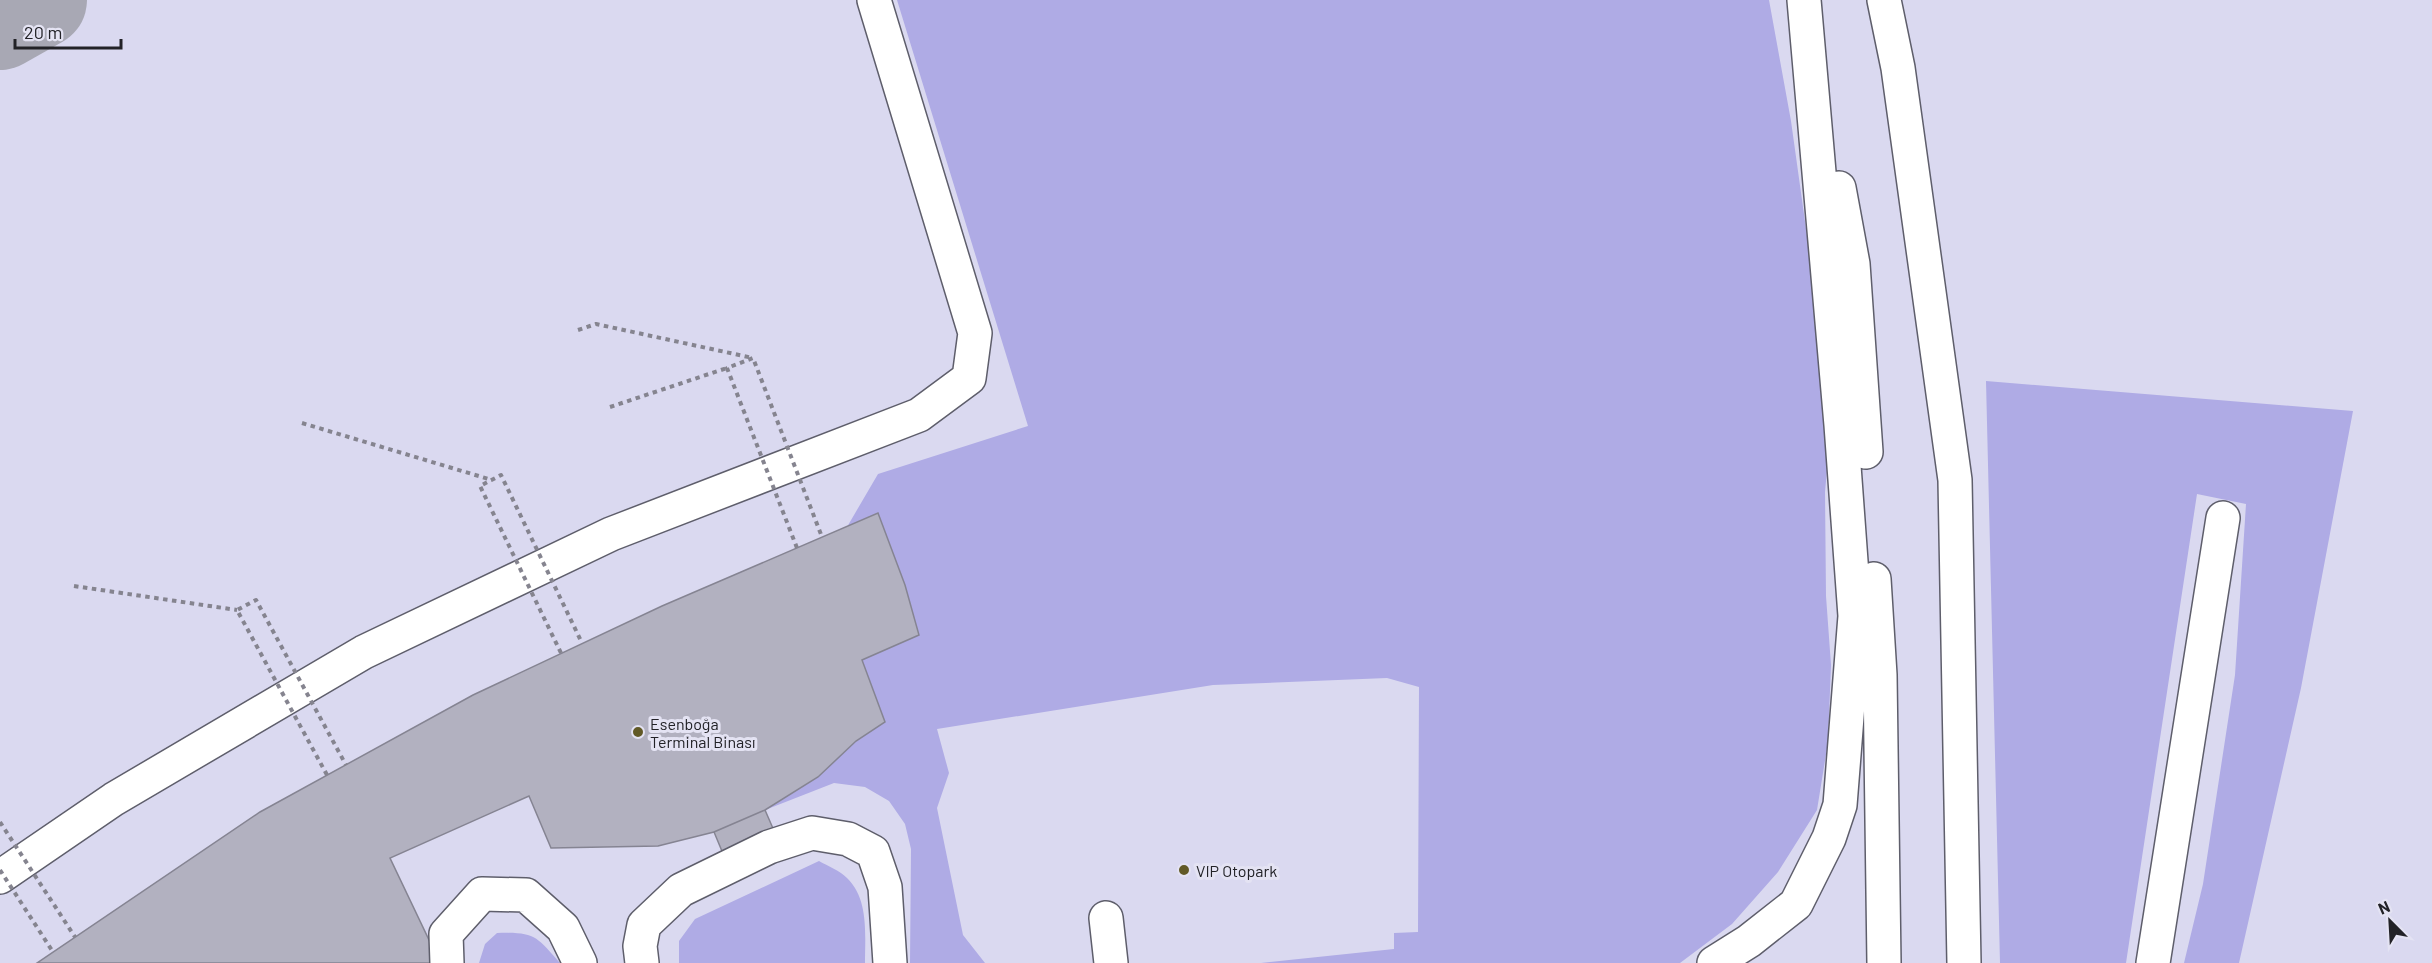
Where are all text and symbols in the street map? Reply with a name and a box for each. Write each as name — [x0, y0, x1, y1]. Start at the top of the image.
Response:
scale bar — [15, 12, 122, 50]
text: 20 m — [24, 21, 62, 43]
place label: Esenboğa Terminal Binası — [650, 714, 755, 751]
marker: Esenboğa Terminal Binası — [631, 725, 645, 739]
place label: VIP Otopark — [1196, 861, 1277, 880]
marker: VIP Otopark — [1177, 863, 1191, 877]
north arrow — [2360, 891, 2420, 951]
text: N — [2375, 896, 2392, 918]

